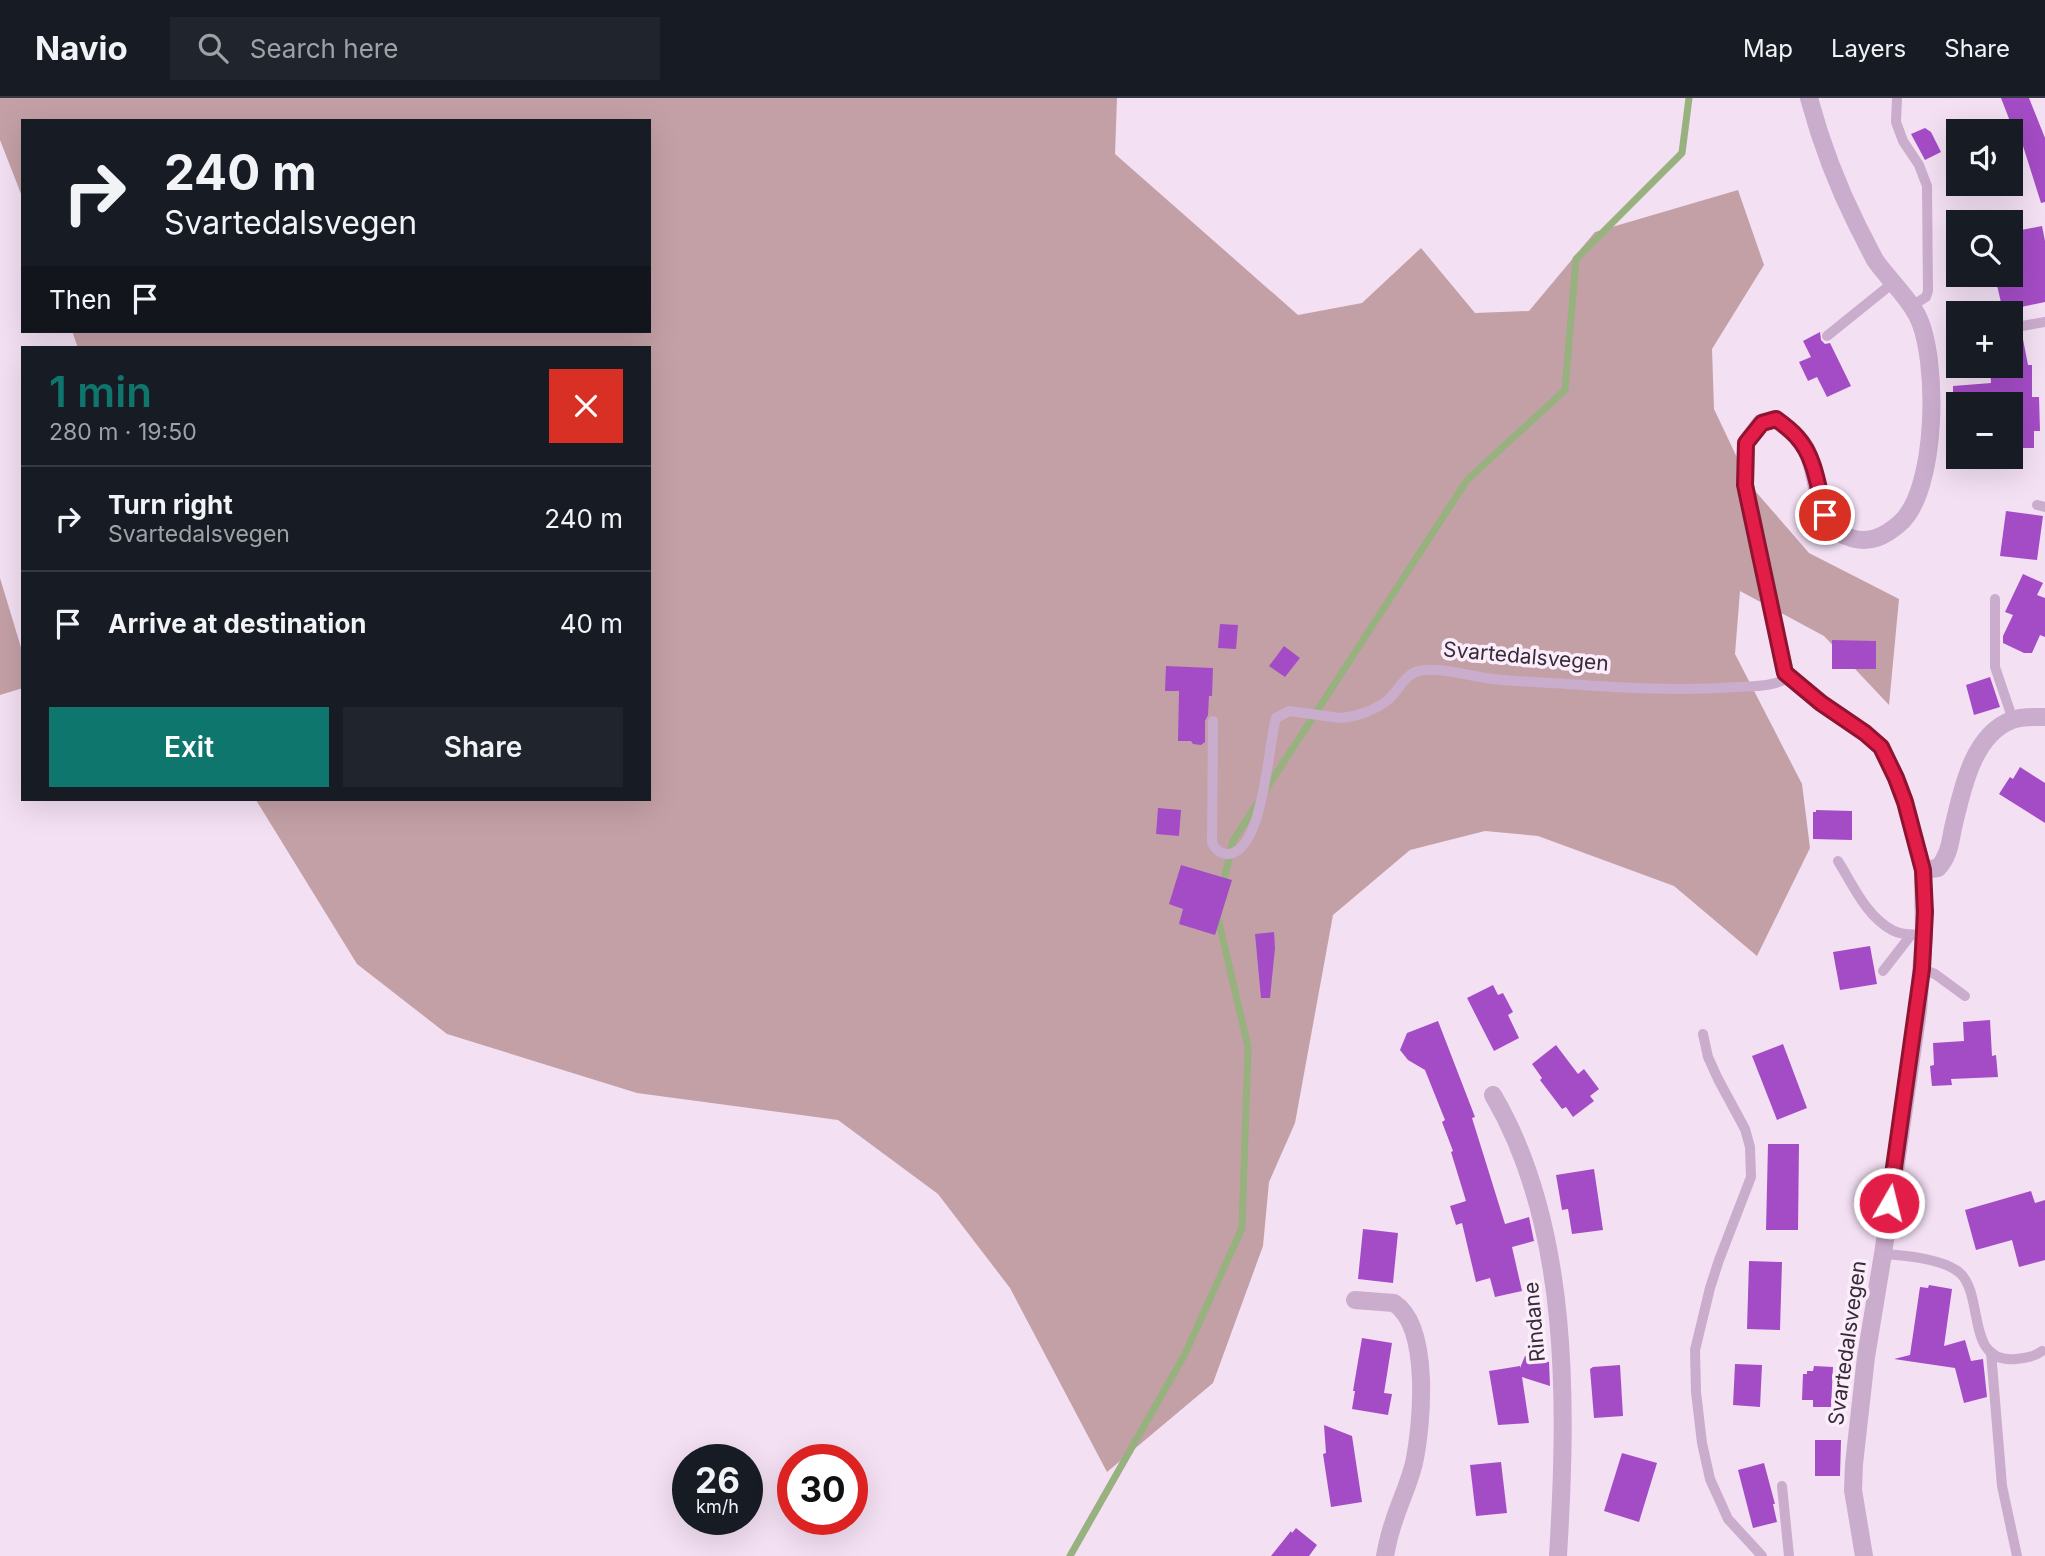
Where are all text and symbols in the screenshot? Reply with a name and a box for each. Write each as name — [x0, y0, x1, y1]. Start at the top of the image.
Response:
search box — [170, 17, 660, 80]
text: Navio — [35, 28, 128, 68]
icon: search — [194, 29, 232, 67]
text: Search here — [250, 33, 398, 64]
text: Map — [1743, 34, 1793, 63]
text: Layers — [1831, 34, 1906, 63]
text: Share — [1944, 34, 2010, 63]
map controls — [1946, 119, 2023, 469]
button: sound — [1946, 119, 2023, 196]
text: 240 m — [164, 143, 317, 202]
icon: right — [49, 147, 140, 238]
text: Svartedalsvegen — [164, 203, 417, 242]
button: search — [1946, 210, 2023, 287]
icon: arrive — [126, 280, 164, 318]
text: Then — [49, 284, 112, 315]
button: + — [1946, 301, 2023, 378]
text: 1 min — [49, 366, 152, 417]
button: close — [549, 369, 623, 443]
button: − — [1946, 392, 2023, 469]
text: 280 m · 19:50 — [49, 418, 197, 446]
pin — [1795, 485, 1855, 545]
text: Turn right — [108, 489, 233, 520]
icon: arrive — [1806, 496, 1844, 534]
icon: right — [49, 500, 87, 538]
text: 240 m — [544, 503, 623, 534]
text: Svartedalsvegen — [108, 520, 290, 548]
icon: arrive — [49, 605, 87, 643]
text: Arrive at destination — [108, 608, 367, 639]
text: 40 m — [560, 608, 623, 639]
street label: Svartedalsvegen — [1442, 636, 1610, 676]
button: Exit — [49, 707, 329, 787]
button: Share — [343, 707, 623, 787]
position arrow — [1852, 1166, 1926, 1240]
street label: Svartedalsvegen — [1823, 1259, 1871, 1427]
street label: Rindane — [1518, 1281, 1550, 1363]
speed limit sign: 30 — [777, 1444, 868, 1535]
text: 26 — [695, 1459, 740, 1501]
text: km/h — [696, 1496, 739, 1517]

